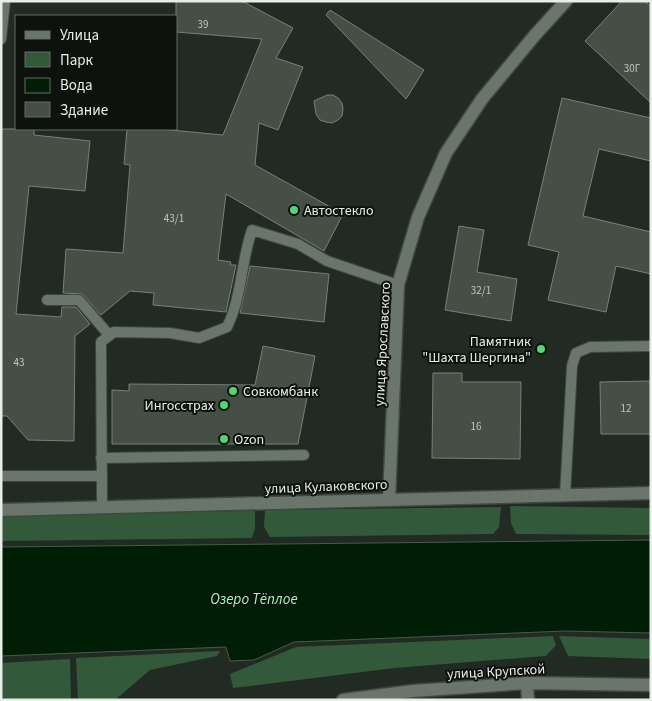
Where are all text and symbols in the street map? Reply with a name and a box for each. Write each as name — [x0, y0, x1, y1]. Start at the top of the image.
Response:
legend — [15, 15, 178, 130]
house number: 39 — [198, 17, 208, 32]
text: Улица — [60, 25, 99, 46]
text: Парк — [60, 50, 94, 71]
house number: 30Г — [624, 61, 641, 76]
text: Вода — [60, 75, 93, 96]
text: Здание — [60, 100, 108, 121]
place label: Автостекло — [304, 201, 374, 221]
marker: Автостекло — [288, 204, 300, 216]
house number: 43/1 — [164, 211, 184, 226]
street label: улица Ярославского — [370, 281, 396, 407]
house number: 32/1 — [471, 283, 491, 298]
place label: Памятник "Шахта Шергина" — [422, 332, 531, 368]
marker: Памятник "Шахта Шергина" — [535, 343, 547, 355]
house number: 43 — [14, 355, 24, 370]
place label: Совкомбанк — [243, 382, 318, 402]
marker: Совкомбанк — [227, 385, 239, 397]
place label: Ингосстрах — [145, 396, 215, 416]
marker: Ингосстрах — [218, 399, 230, 411]
house number: 12 — [621, 401, 631, 416]
house number: 16 — [471, 419, 482, 434]
place label: Ozon — [234, 430, 264, 450]
marker: Ozon — [218, 433, 230, 445]
street label: улица Кулаковского — [264, 475, 388, 499]
water label: Озеро Тёплое — [210, 589, 298, 610]
street label: улица Крупской — [447, 659, 546, 685]

